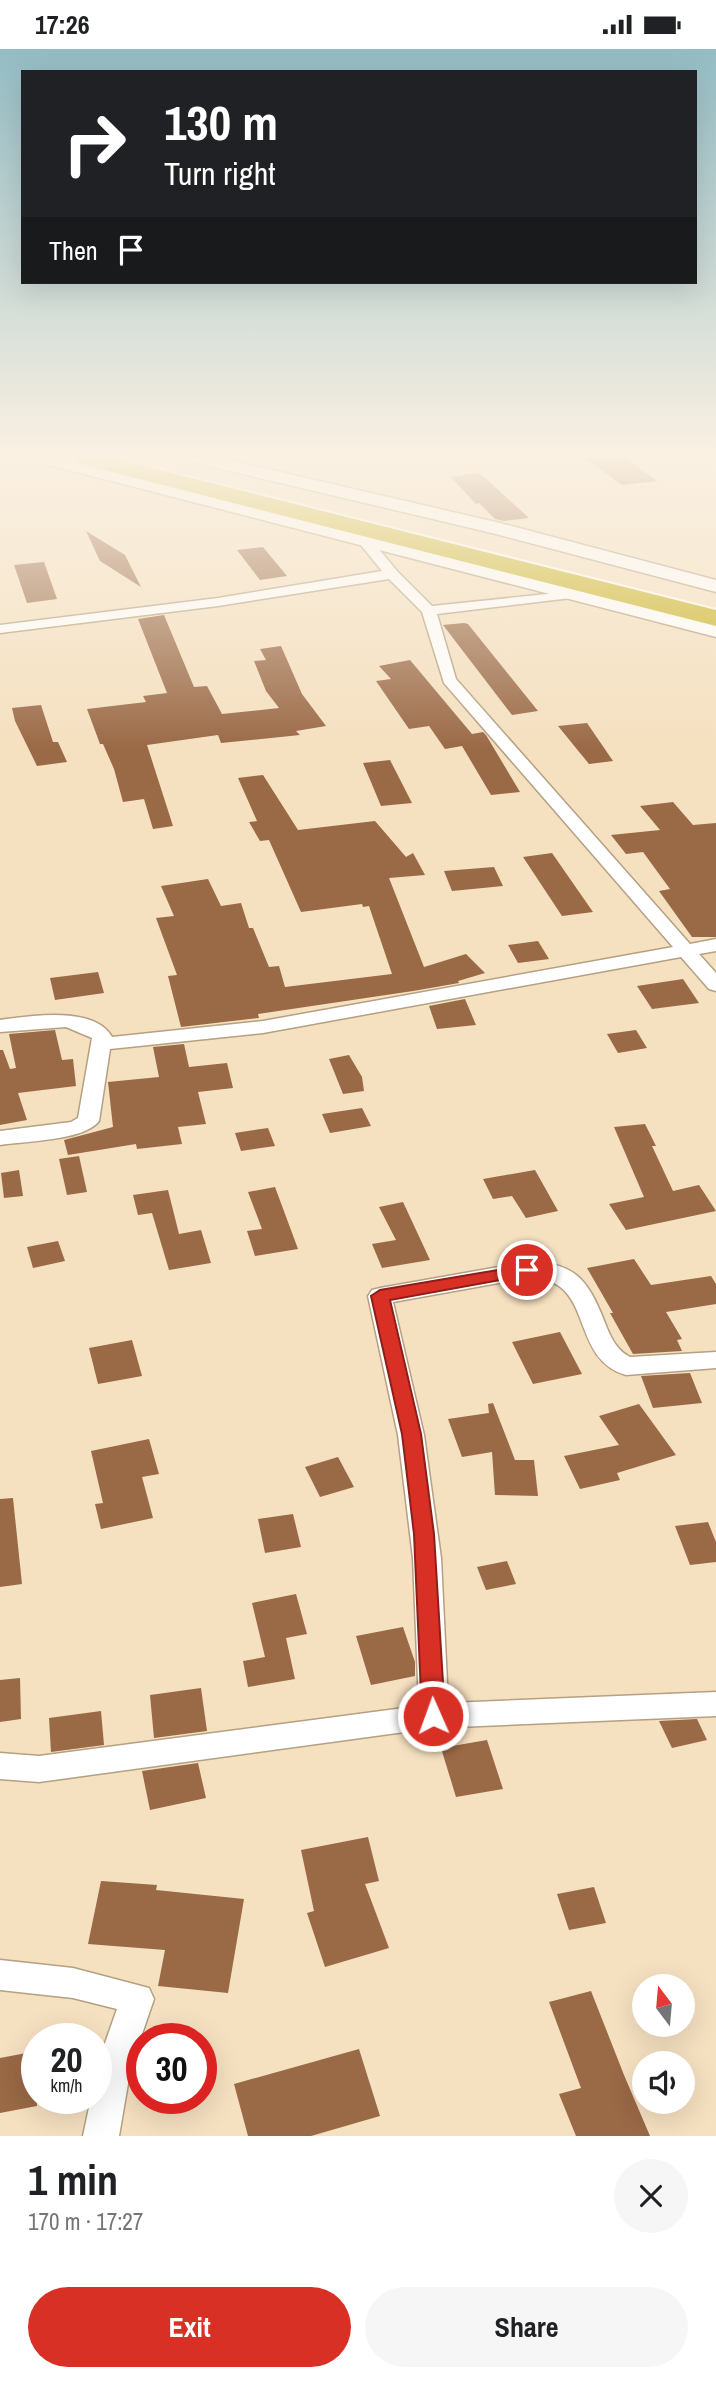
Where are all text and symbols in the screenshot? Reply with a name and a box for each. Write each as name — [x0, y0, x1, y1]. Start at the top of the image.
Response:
text: 17:26 — [35, 7, 90, 42]
text: 130 m — [164, 89, 278, 155]
icon: right — [49, 98, 140, 189]
text: Turn right — [164, 152, 276, 195]
icon: arrive — [112, 231, 150, 269]
text: Then — [49, 233, 98, 268]
pin — [497, 1240, 557, 1300]
icon: arrive — [508, 1251, 546, 1289]
position arrow — [396, 1679, 470, 1753]
north arrow — [632, 1974, 695, 2037]
map controls — [632, 1974, 695, 2114]
speed limit sign: 30 — [126, 2023, 217, 2114]
text: 20 — [51, 2036, 82, 2083]
button: sound — [632, 2051, 695, 2114]
text: km/h — [51, 2073, 83, 2098]
text: 1 min — [28, 2152, 118, 2208]
button: close — [614, 2159, 688, 2233]
text: 170 m · 17:27 — [28, 2206, 143, 2237]
button: Exit — [28, 2287, 351, 2367]
button: Share — [365, 2287, 688, 2367]

